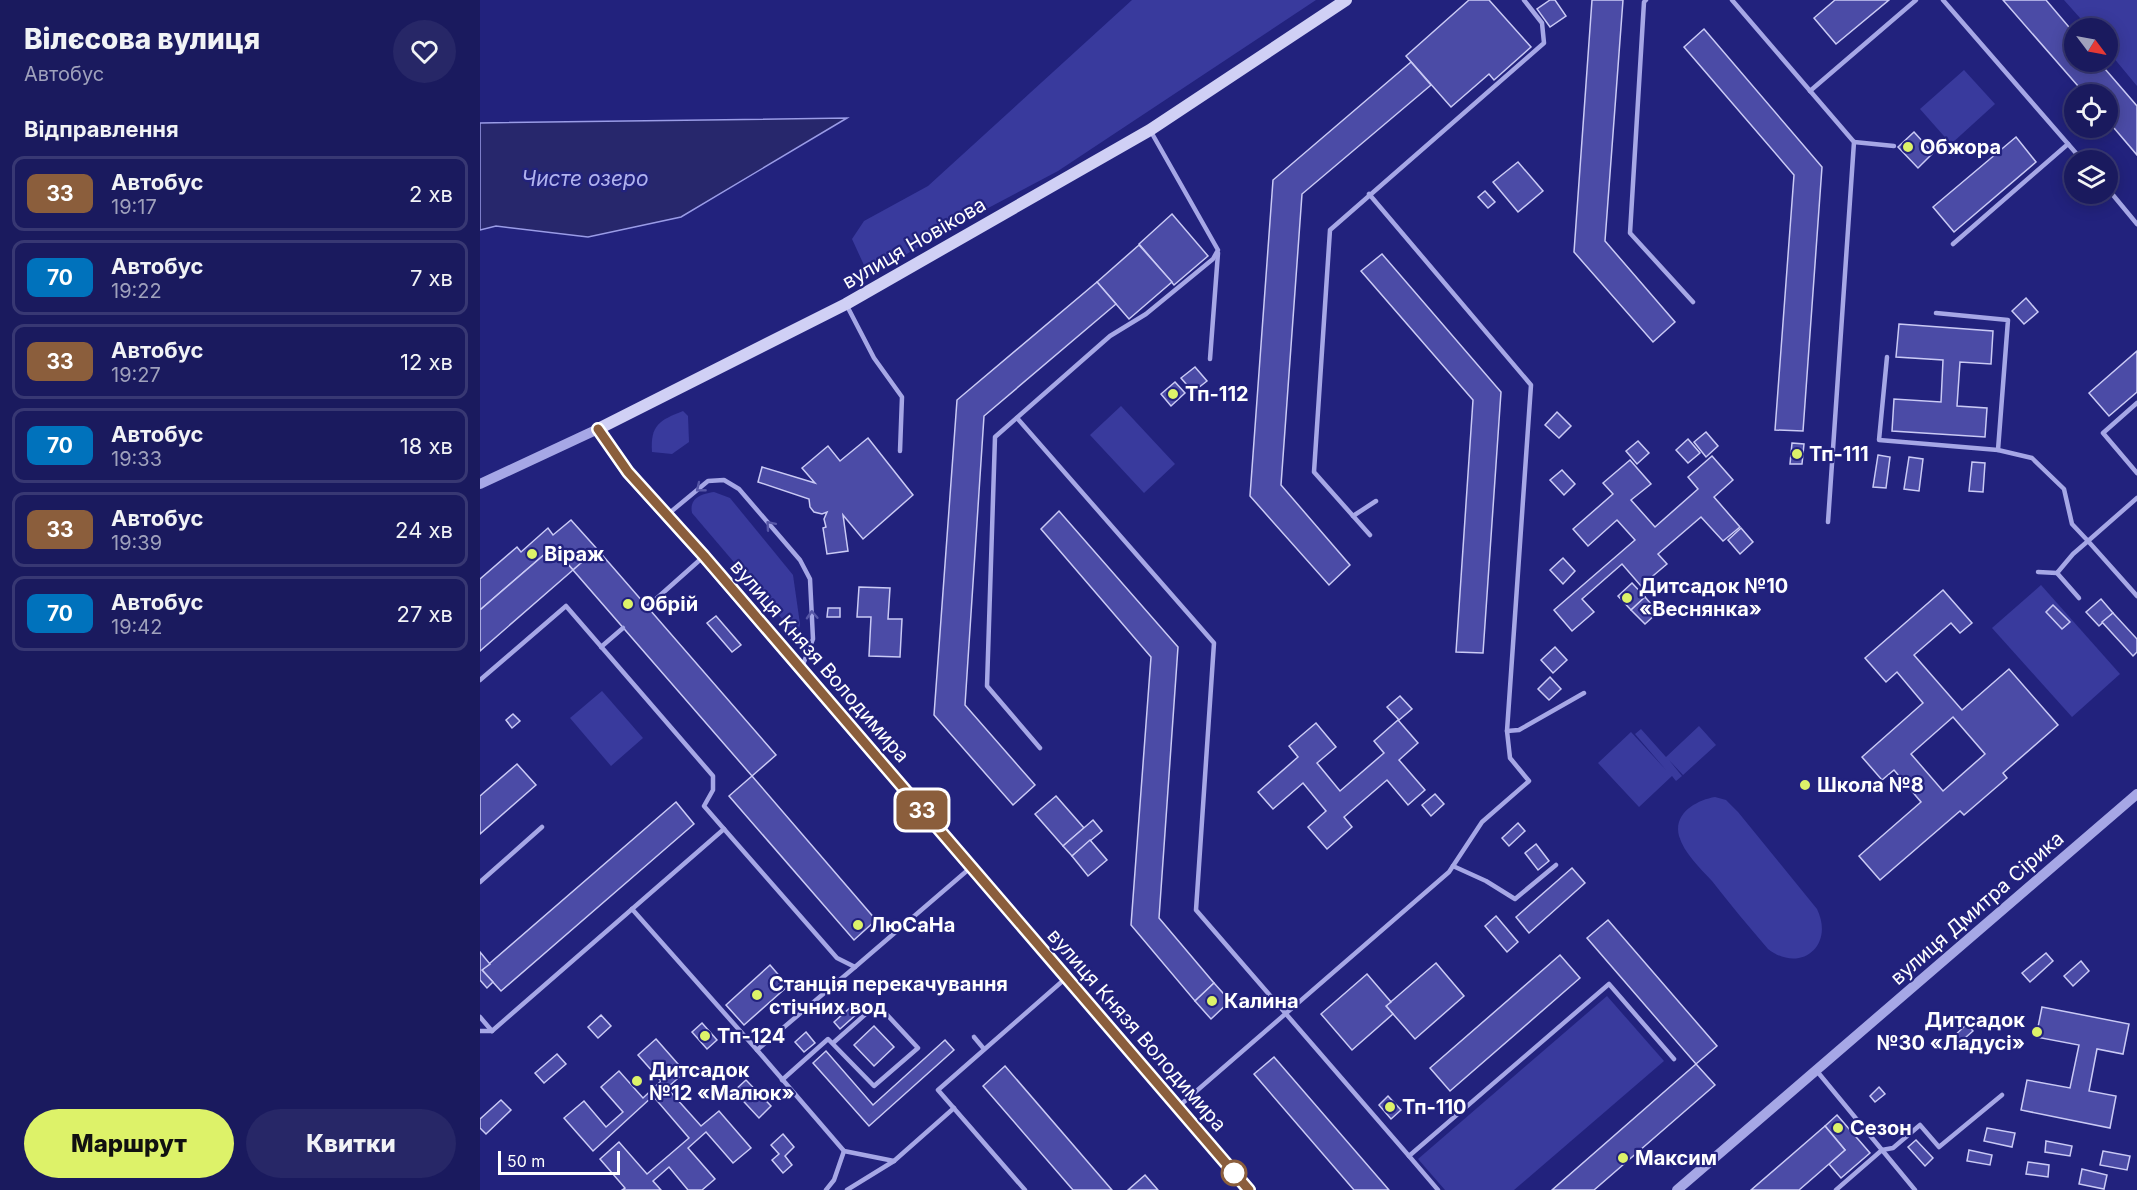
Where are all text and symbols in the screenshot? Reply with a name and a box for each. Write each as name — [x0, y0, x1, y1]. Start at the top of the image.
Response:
north arrow — [2064, 18, 2118, 72]
map controls — [2064, 18, 2118, 204]
button: heart — [393, 20, 456, 83]
text: Вілєсова вулиця — [24, 22, 260, 56]
text: Автобус — [24, 62, 104, 86]
button: locate — [2064, 84, 2118, 138]
text: Відправлення — [24, 116, 179, 142]
place label: Обжора — [1920, 135, 2001, 159]
marker: Обжора — [1901, 140, 1915, 154]
button: layers — [2064, 150, 2118, 204]
water label: Чисте озеро — [521, 166, 649, 191]
text: Автобус — [111, 169, 204, 195]
text: 33 — [46, 181, 74, 206]
text: 2 хв — [409, 181, 453, 207]
street label: вулиця Новікова — [838, 192, 990, 294]
text: 19:17 — [111, 195, 157, 219]
text: Автобус — [111, 253, 204, 279]
text: 70 — [47, 265, 73, 290]
text: 7 хв — [410, 265, 453, 291]
text: 19:22 — [111, 279, 162, 303]
text: Автобус — [111, 337, 204, 363]
text: 33 — [46, 349, 74, 374]
text: 12 хв — [400, 349, 453, 375]
text: 19:27 — [111, 363, 161, 387]
place label: Тп-112 — [1185, 382, 1249, 406]
marker: Тп-112 — [1166, 387, 1180, 401]
text: Автобус — [111, 421, 204, 447]
text: 70 — [47, 433, 73, 458]
text: 18 хв — [400, 433, 453, 459]
place label: Тп-111 — [1809, 442, 1869, 466]
text: 19:33 — [111, 447, 162, 471]
marker: Тп-111 — [1790, 447, 1804, 461]
one-way arrow — [696, 480, 707, 491]
text: Автобус — [111, 505, 204, 531]
text: 33 — [46, 517, 74, 542]
text: 24 хв — [395, 517, 453, 543]
one-way arrow — [766, 521, 777, 532]
text: 19:39 — [111, 531, 162, 555]
place label: Віраж — [544, 542, 604, 566]
marker: Віраж — [525, 547, 539, 561]
street label: вулиця Князя Володимира — [726, 555, 914, 767]
place label: Дитсадок №10 «Веснянка» — [1639, 574, 1788, 621]
text: Автобус — [111, 589, 204, 615]
marker: Дитсадок №10 «Веснянка» — [1620, 591, 1634, 605]
place label: Обрiй — [640, 592, 698, 616]
marker: Обрiй — [621, 597, 635, 611]
text: 70 — [47, 601, 73, 626]
text: 27 хв — [397, 601, 453, 627]
one-way arrow — [805, 610, 818, 619]
text: 19:42 — [111, 615, 162, 639]
place label: Школа №8 — [1817, 773, 1924, 797]
marker: Школа №8 — [1798, 778, 1812, 792]
line badge: 33 — [895, 790, 949, 830]
text: 33 — [908, 798, 936, 823]
street label: вулиця Дмитра Сірика — [1885, 826, 2069, 990]
place label: ЛюСаНа — [870, 913, 955, 937]
marker: ЛюСаНа — [851, 918, 865, 932]
street label: вулиця Князя Володимира — [1043, 924, 1231, 1136]
place label: Станція перекачування стічних вод — [769, 972, 1008, 1019]
marker: Станція перекачування стічних вод — [750, 988, 764, 1002]
place label: Калина — [1224, 989, 1299, 1013]
marker: Калина — [1205, 994, 1219, 1008]
place label: Дитсадок №30 «Ладусі» — [1877, 1008, 2025, 1055]
place label: Тп-124 — [717, 1024, 785, 1048]
marker: Дитсадок №30 «Ладусі» — [2030, 1025, 2044, 1039]
marker: Тп-124 — [698, 1029, 712, 1043]
place label: Дитсадок №12 «Малюк» — [649, 1058, 795, 1105]
marker: Дитсадок №12 «Малюк» — [630, 1074, 644, 1088]
place label: Тп-110 — [1402, 1095, 1467, 1119]
marker: Тп-110 — [1383, 1100, 1397, 1114]
button: Маршрут — [24, 1109, 234, 1178]
button: Квитки — [246, 1109, 456, 1178]
place label: Сезон — [1850, 1116, 1912, 1140]
marker: Сезон — [1831, 1121, 1845, 1135]
place label: Максим — [1635, 1146, 1717, 1170]
scale bar — [498, 1148, 620, 1176]
text: 50 m — [507, 1151, 545, 1171]
marker: Максим — [1616, 1151, 1630, 1165]
unlabelled marker — [1221, 1160, 1247, 1186]

